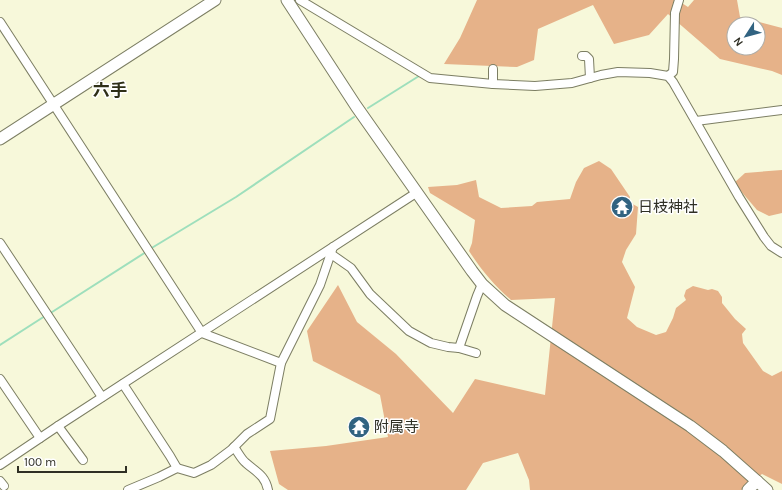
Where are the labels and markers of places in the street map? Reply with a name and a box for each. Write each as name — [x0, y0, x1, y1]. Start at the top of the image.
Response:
temple icon: 日枝神社 — [609, 194, 635, 220]
place label: 日枝神社 — [638, 198, 698, 216]
temple icon: 附属寺 — [346, 414, 372, 440]
place label: 附属寺 — [374, 418, 419, 436]

